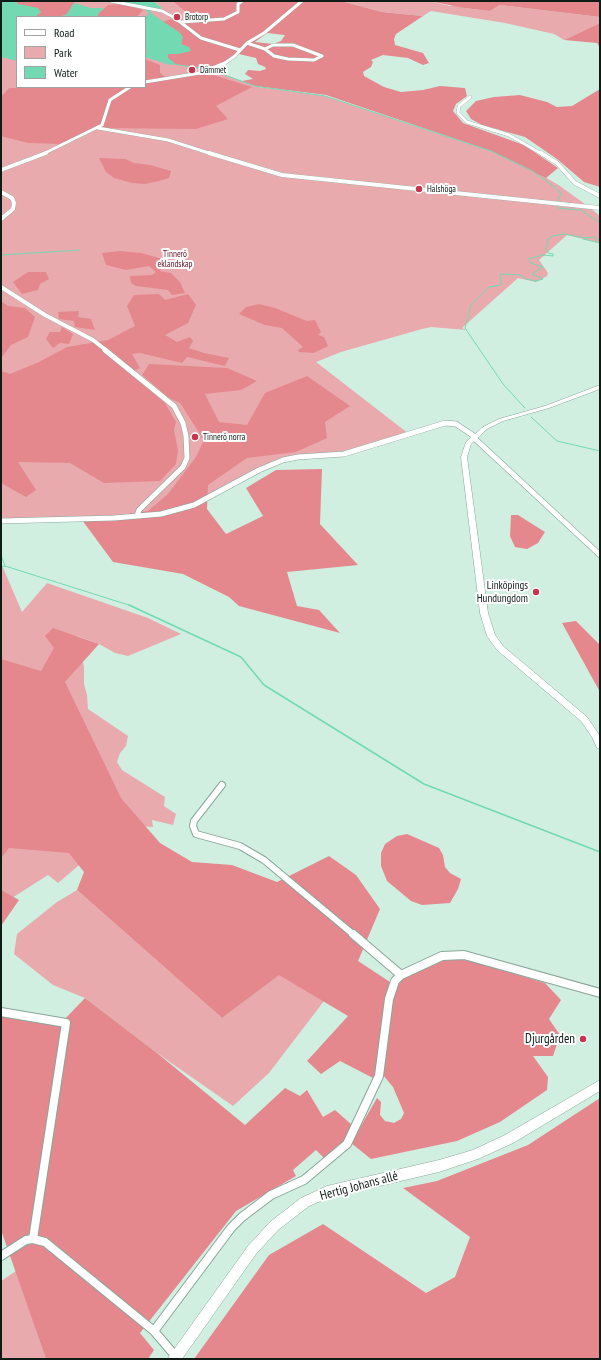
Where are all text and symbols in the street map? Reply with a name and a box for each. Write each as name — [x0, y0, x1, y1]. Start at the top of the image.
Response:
marker: Brotorp — [172, 12, 182, 22]
place label: Brotorp — [185, 12, 208, 22]
legend — [16, 16, 146, 88]
text: Road — [54, 25, 74, 40]
text: Park — [54, 45, 72, 60]
text: Water — [54, 65, 78, 80]
marker: Dämmet — [187, 65, 197, 75]
place label: Dämmet — [200, 65, 226, 75]
marker: Halshöga — [414, 184, 424, 194]
place label: Halshöga — [427, 184, 456, 194]
park label: Tinnerö eklandskap — [158, 249, 192, 270]
marker: Tinnerö norra — [190, 432, 200, 442]
place label: Tinnerö norra — [203, 432, 245, 442]
place label: Linköpings Hundungdom — [477, 579, 528, 605]
marker: Linköpings Hundungdom — [531, 587, 541, 597]
place label: Djurgården — [525, 1031, 575, 1047]
marker: Djurgården — [578, 1034, 588, 1044]
street label: Hertig Johans allé — [318, 1168, 400, 1204]

